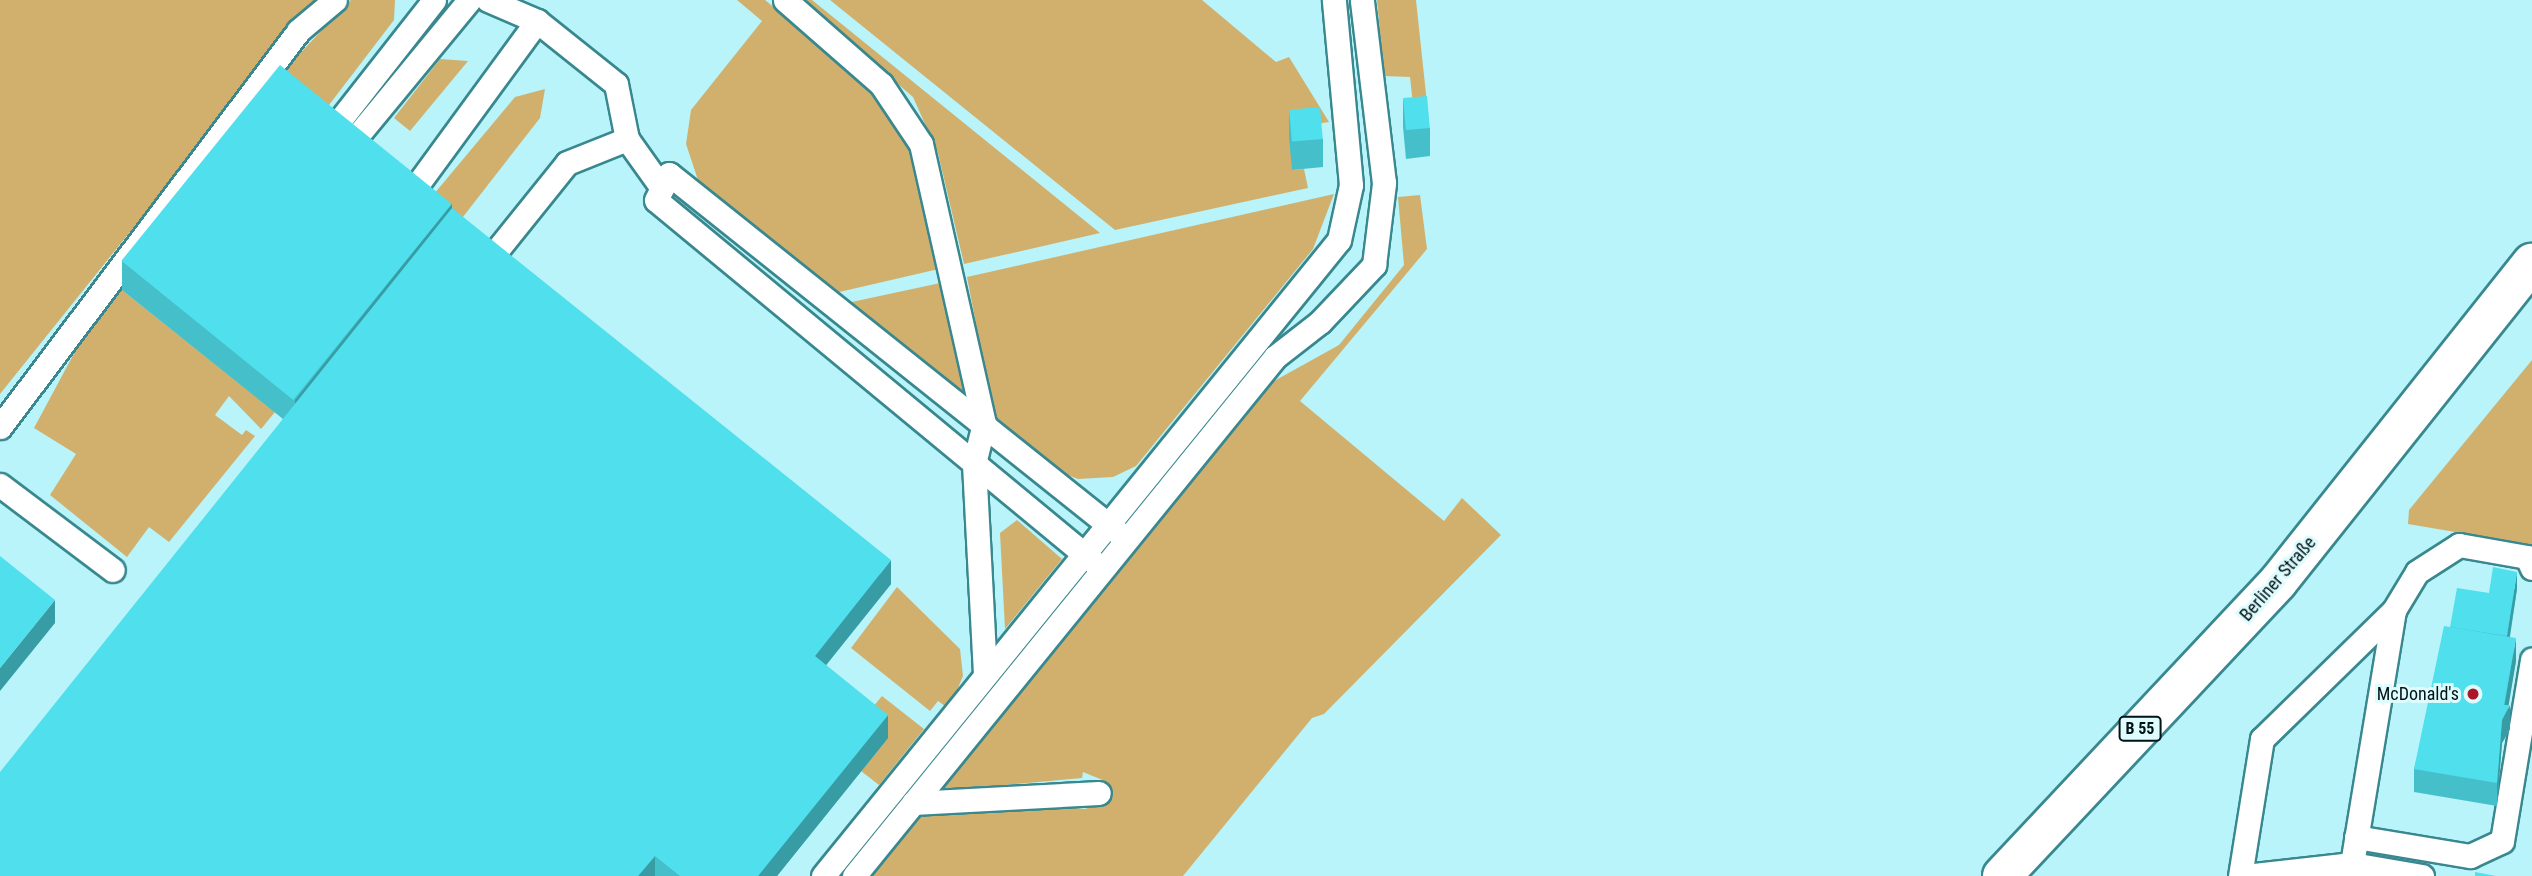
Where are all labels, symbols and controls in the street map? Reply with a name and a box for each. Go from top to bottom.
street label: Berliner Straße [2235,532,2321,626]
place label: McDonald's [2377,683,2459,705]
marker: McDonald's [2465,686,2481,702]
road number: B 55 [2117,716,2163,742]

